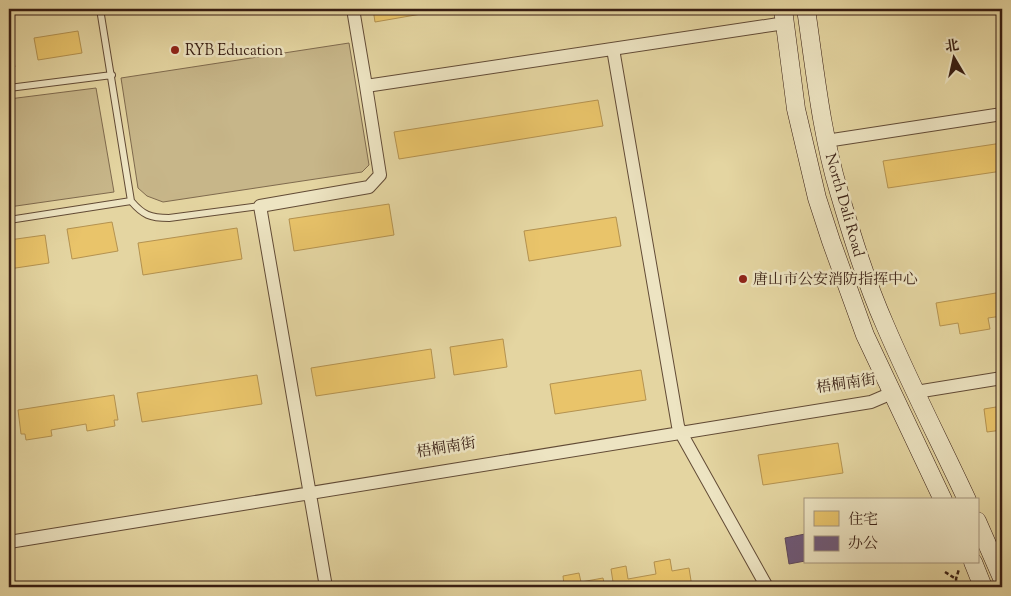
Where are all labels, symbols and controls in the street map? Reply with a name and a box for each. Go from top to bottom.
north arrow [928,32,978,82]
text: 北 [944,36,961,58]
place label: RYB Education [185,41,283,62]
marker: RYB Education [169,44,181,56]
street label: North Dali Road [819,151,869,260]
place label: 唐山市公安消防指挥中心 [753,270,918,291]
marker: 唐山市公安消防指挥中心 [737,273,749,285]
street label: 梧桐南街 [815,370,877,399]
street label: 梧桐南街 [415,433,478,464]
legend [804,498,978,564]
text: 住宅 [848,510,878,531]
text: 办公 [848,534,878,555]

